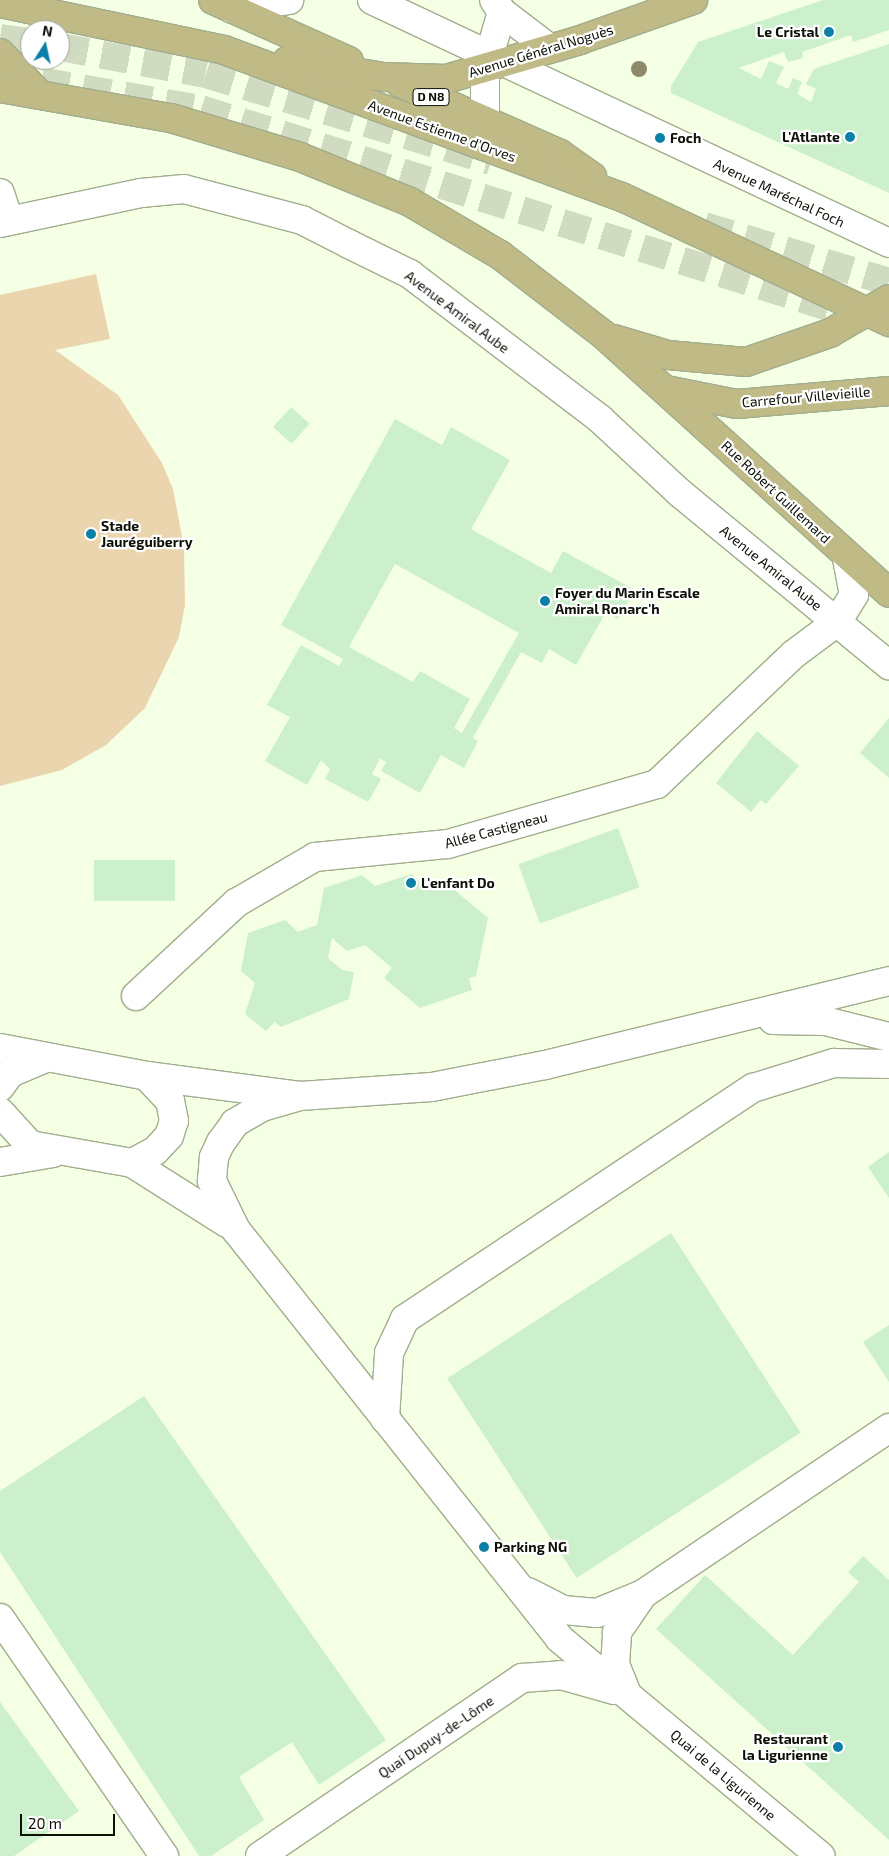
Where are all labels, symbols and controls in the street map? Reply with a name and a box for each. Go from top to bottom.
north arrow [20,20,70,70]
text: N [41,21,54,40]
street label: Avenue Général Noguès [466,21,616,81]
place label: Le Cristal [757,24,819,40]
marker: Le Cristal [823,26,835,38]
road number: D N8 [412,88,450,106]
street label: Avenue Estienne d'Orves [366,96,518,166]
place label: L'Atlante [782,129,840,145]
place label: Foch [670,130,701,146]
marker: L'Atlante [844,131,856,143]
marker: Foch [654,132,666,144]
street label: Avenue Maréchal Foch [711,155,847,231]
street label: Avenue Amiral Aube [401,267,513,357]
street label: Carrefour Villevieille [741,383,871,411]
street label: Rue Robert Guillemard [718,437,834,547]
place label: Stade Jauréguiberry [101,518,193,550]
street label: Avenue Amiral Aube [716,521,826,615]
marker: Stade Jauréguiberry [85,528,97,540]
place label: Foyer du Marin Escale Amiral Ronarc'h [555,585,700,618]
marker: Foyer du Marin Escale Amiral Ronarc'h [539,595,551,607]
street label: Allée Castigneau [443,808,549,852]
place label: L'enfant Do [421,875,495,891]
marker: L'enfant Do [405,877,417,889]
place label: Parking NG [494,1539,567,1555]
marker: Parking NG [478,1541,490,1553]
street label: Quai Dupuy-de-Lôme [375,1692,497,1782]
street label: Quai de la Ligurienne [667,1726,779,1824]
place label: Restaurant la Ligurienne [742,1731,828,1764]
marker: Restaurant la Ligurienne [832,1741,844,1753]
scale bar [22,1804,118,1836]
text: 20 m [28,1814,62,1832]

